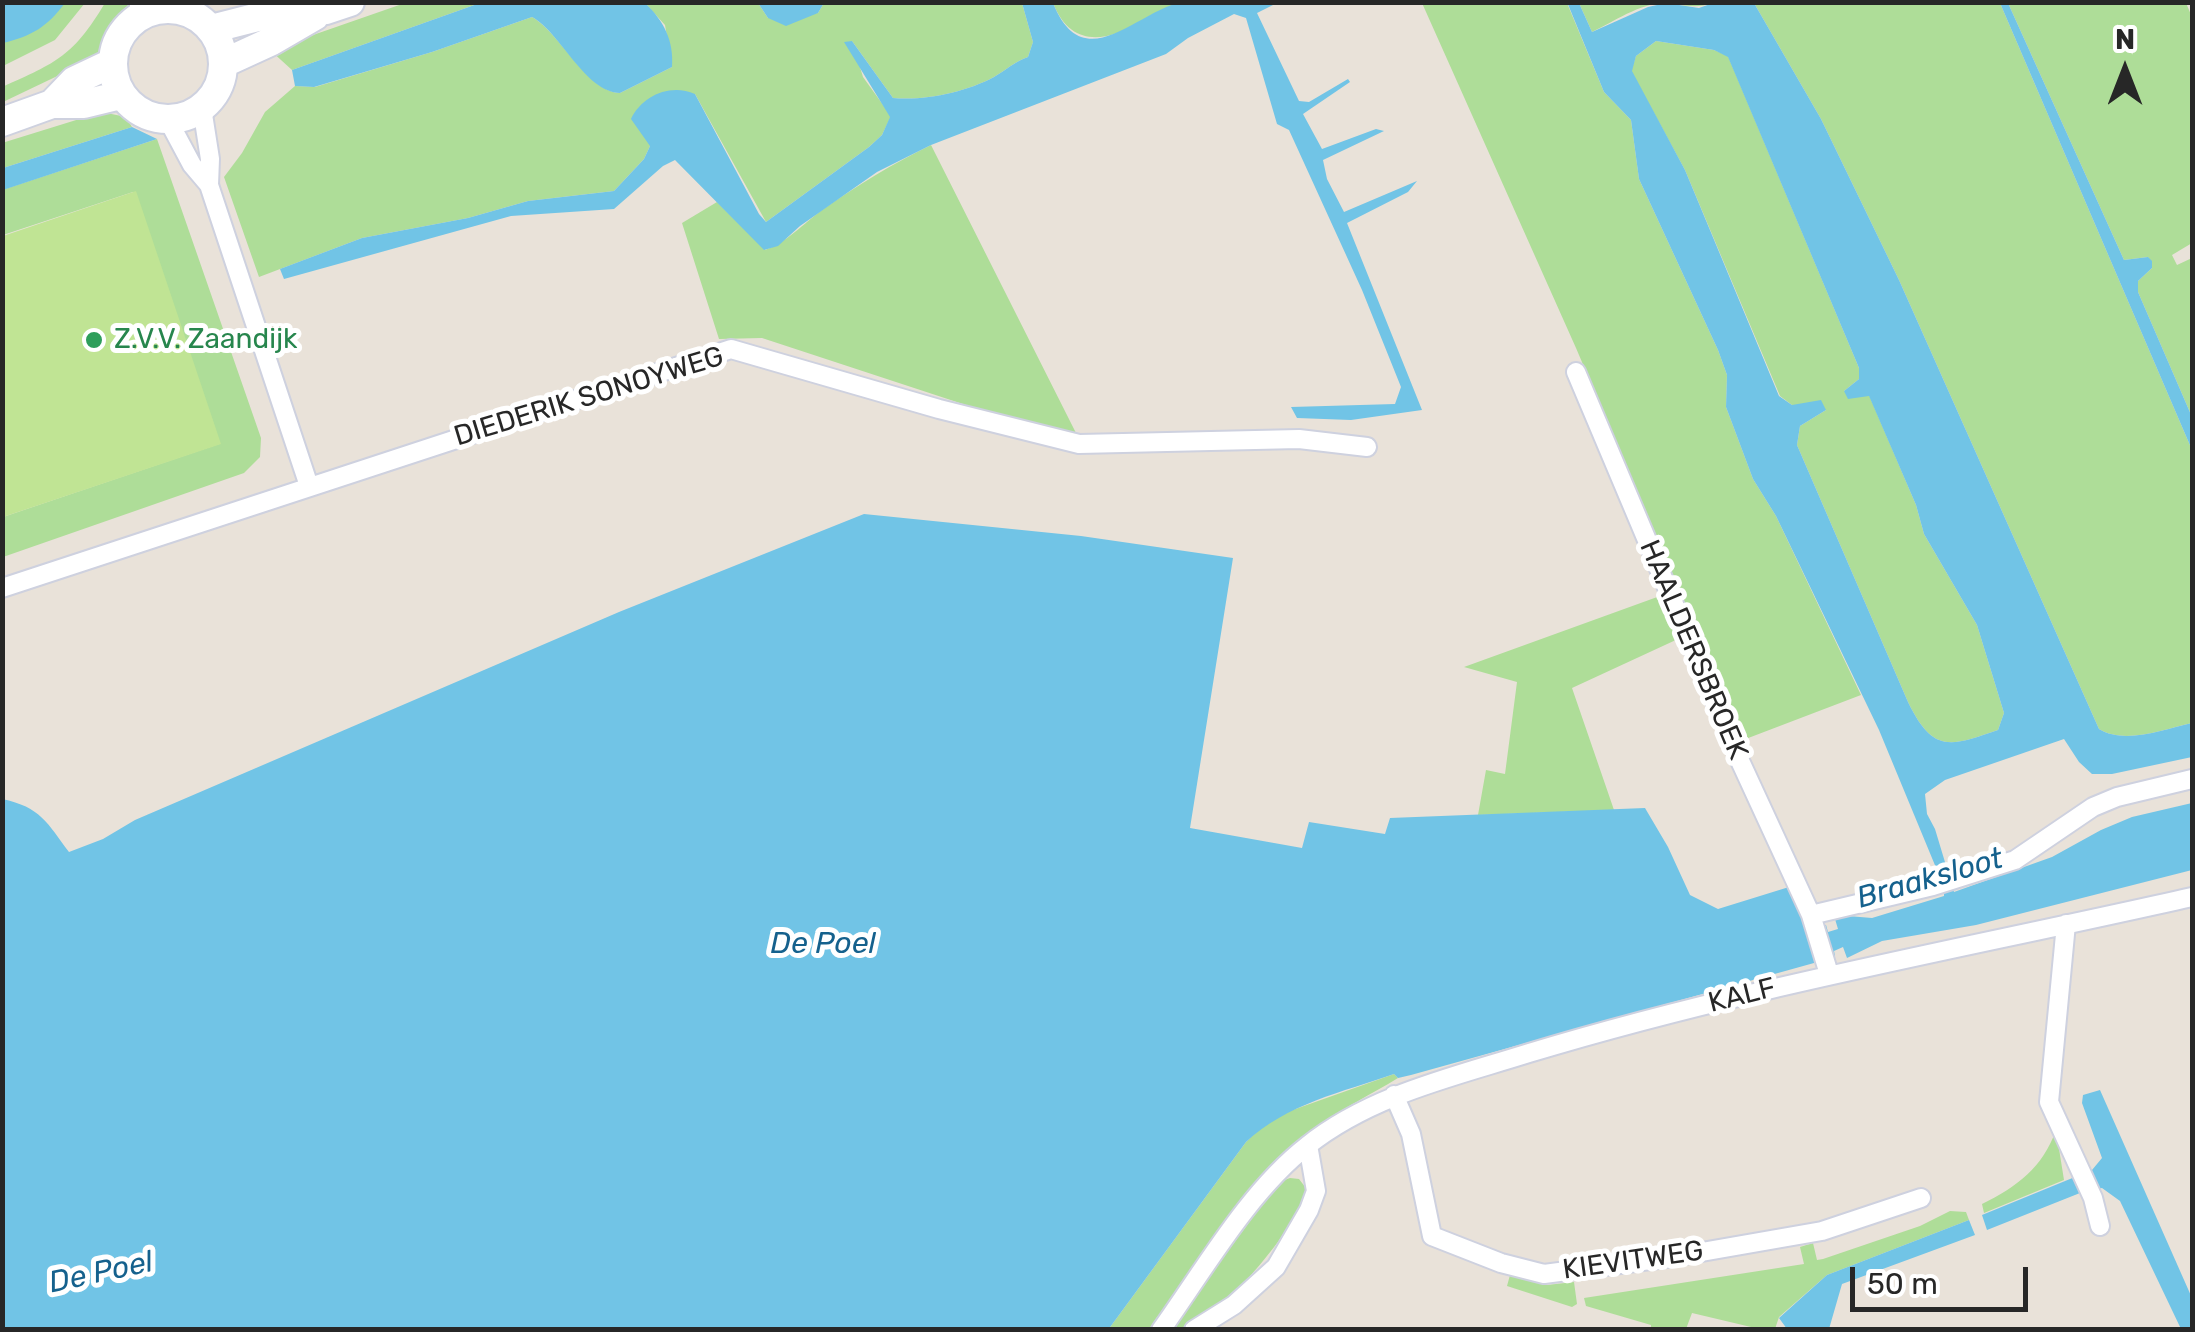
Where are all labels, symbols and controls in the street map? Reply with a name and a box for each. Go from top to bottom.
north arrow [2075,20,2175,120]
text: N [2115,23,2135,56]
place label: Z.V.V. Zaandijk [114,323,297,357]
marker: Z.V.V. Zaandijk [83,329,105,351]
street label: DIEDERIK SONOYWEG [450,340,728,454]
street label: HAALDERSBROEK [1632,535,1754,765]
water label: Braaksloot [1853,841,2007,917]
water label: De Poel [770,926,876,962]
street label: KALF [1705,972,1779,1020]
street label: KIEVITWEG [1561,1235,1705,1287]
water label: De Poel [46,1244,156,1302]
scale bar [1855,1247,2032,1309]
text: 50 m [1867,1266,1938,1302]

